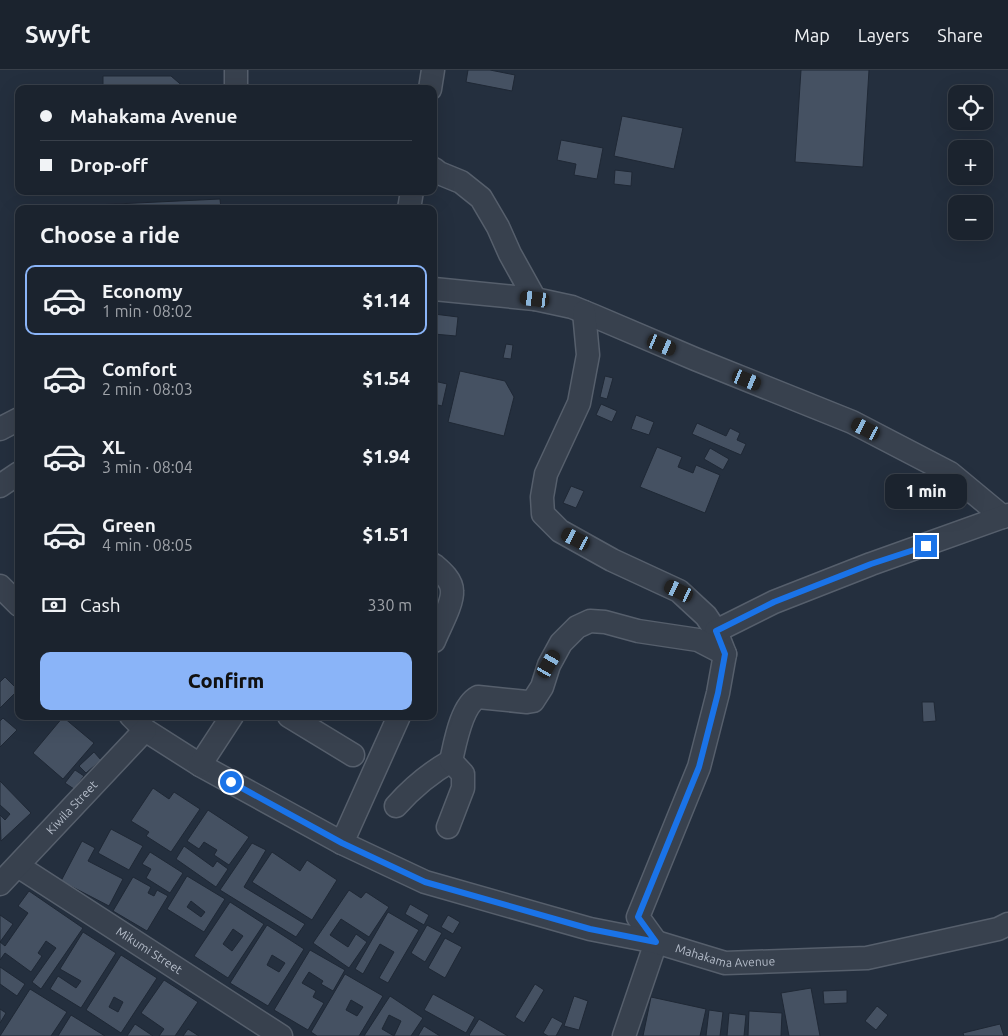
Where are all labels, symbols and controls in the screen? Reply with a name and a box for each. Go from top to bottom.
text: Swyft [25,21,91,48]
text: Map [794,25,830,45]
text: Layers [858,25,909,45]
text: Share [937,25,983,45]
map controls [948,85,993,240]
button: locate [948,85,993,130]
text: Mahakama Avenue [70,105,238,127]
button: + [948,140,993,185]
text: Drop-off [70,154,148,176]
button: − [948,195,993,240]
text: Choose a ride [40,222,180,247]
icon: car [42,278,87,323]
text: Economy [102,280,183,302]
text: $1.14 [362,289,410,311]
car [519,290,550,308]
text: 1 min · 08:02 [102,302,193,320]
car [645,332,678,358]
icon: car [42,356,87,401]
text: Comfort [102,358,177,380]
text: $1.54 [362,367,410,389]
car [730,367,763,393]
text: 2 min · 08:03 [102,380,193,398]
car [849,416,882,442]
icon: car [42,434,87,479]
text: XL [102,436,125,458]
text: $1.94 [362,445,410,467]
text: 3 min · 08:04 [102,458,193,476]
callout: 1 min [885,474,967,508]
text: 1 min [906,482,946,500]
icon: car [42,512,87,557]
text: Green [102,514,156,536]
text: $1.51 [362,523,410,545]
car [559,526,592,552]
route end [915,535,937,557]
text: 4 min · 08:05 [102,536,193,554]
car [662,578,695,604]
icon: cash [40,591,68,619]
text: Cash [80,594,121,616]
text: 330 m [367,596,412,614]
car [535,647,562,681]
button: Confirm [40,652,412,710]
route start [220,771,242,793]
street label: Kiwila Street [43,778,100,837]
street label: Mikumi Street [114,924,185,976]
street label: Mahakama Avenue [674,941,775,969]

